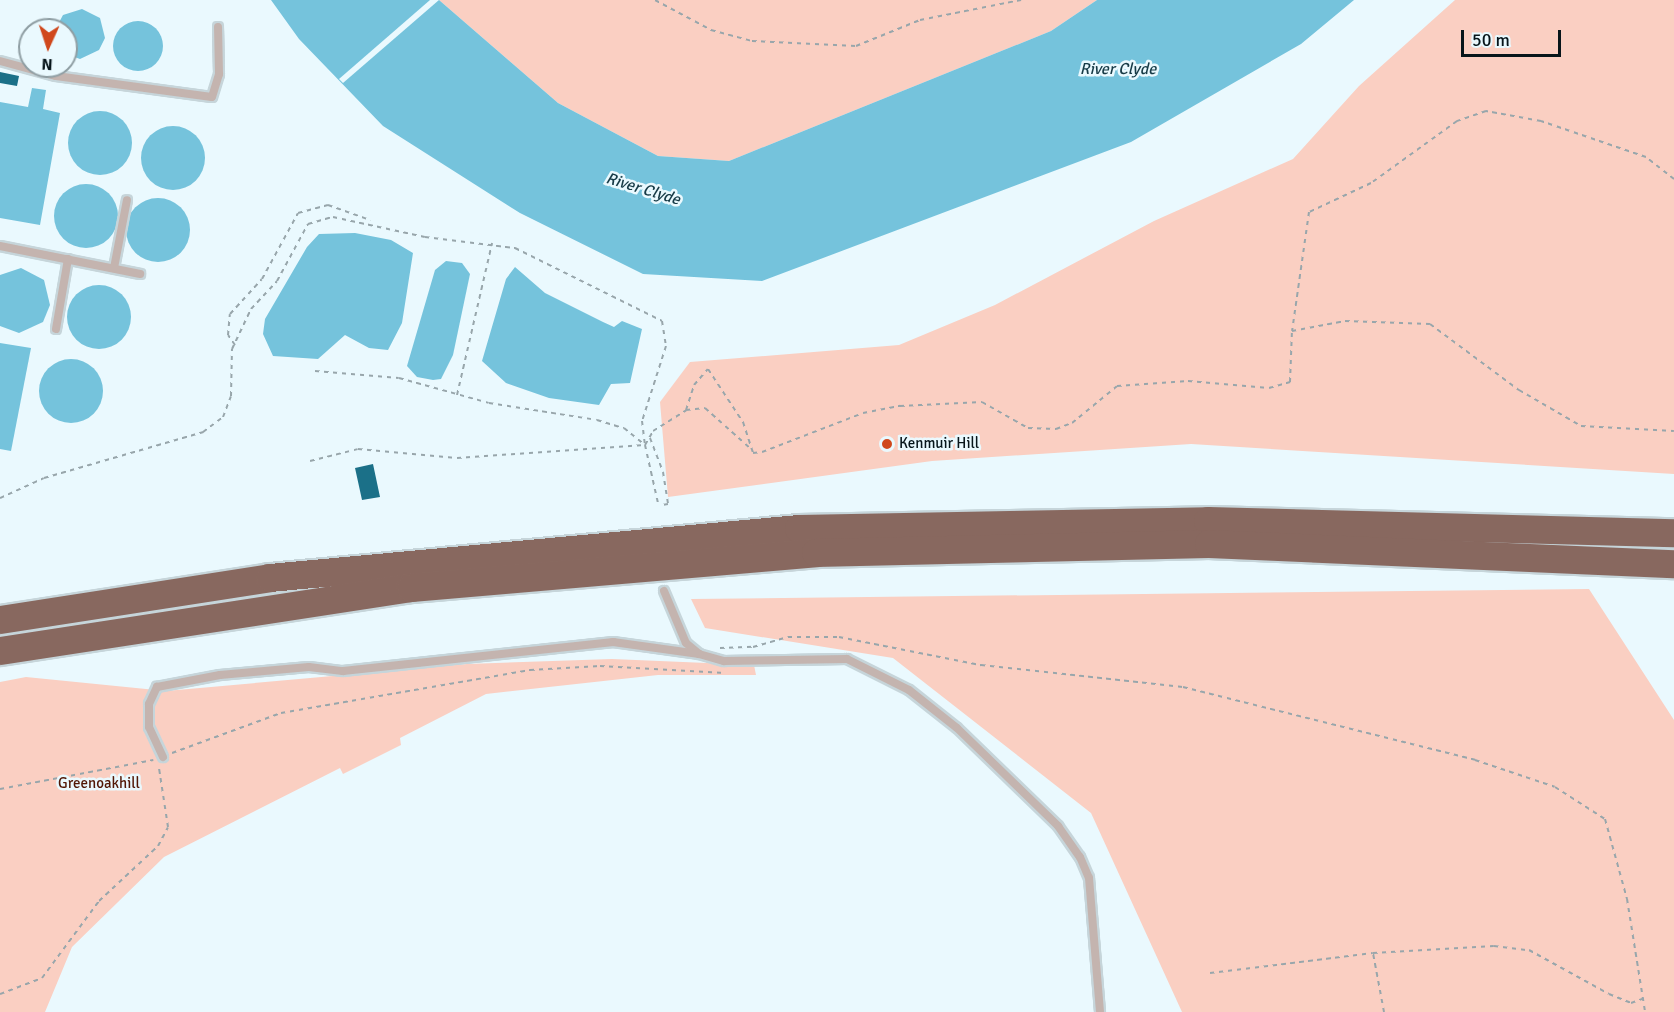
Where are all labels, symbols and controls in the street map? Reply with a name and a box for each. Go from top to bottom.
north arrow [18,18,78,78]
scale bar [1464,18,1564,56]
text: 50 m [1472,29,1510,51]
text: N [41,54,53,74]
water label: River Clyde [1080,59,1156,79]
water label: River Clyde [604,169,682,209]
place label: Kenmuir Hill [899,435,979,453]
marker: Kenmuir Hill [880,437,894,451]
park label: Greenoakhill [58,775,140,793]

